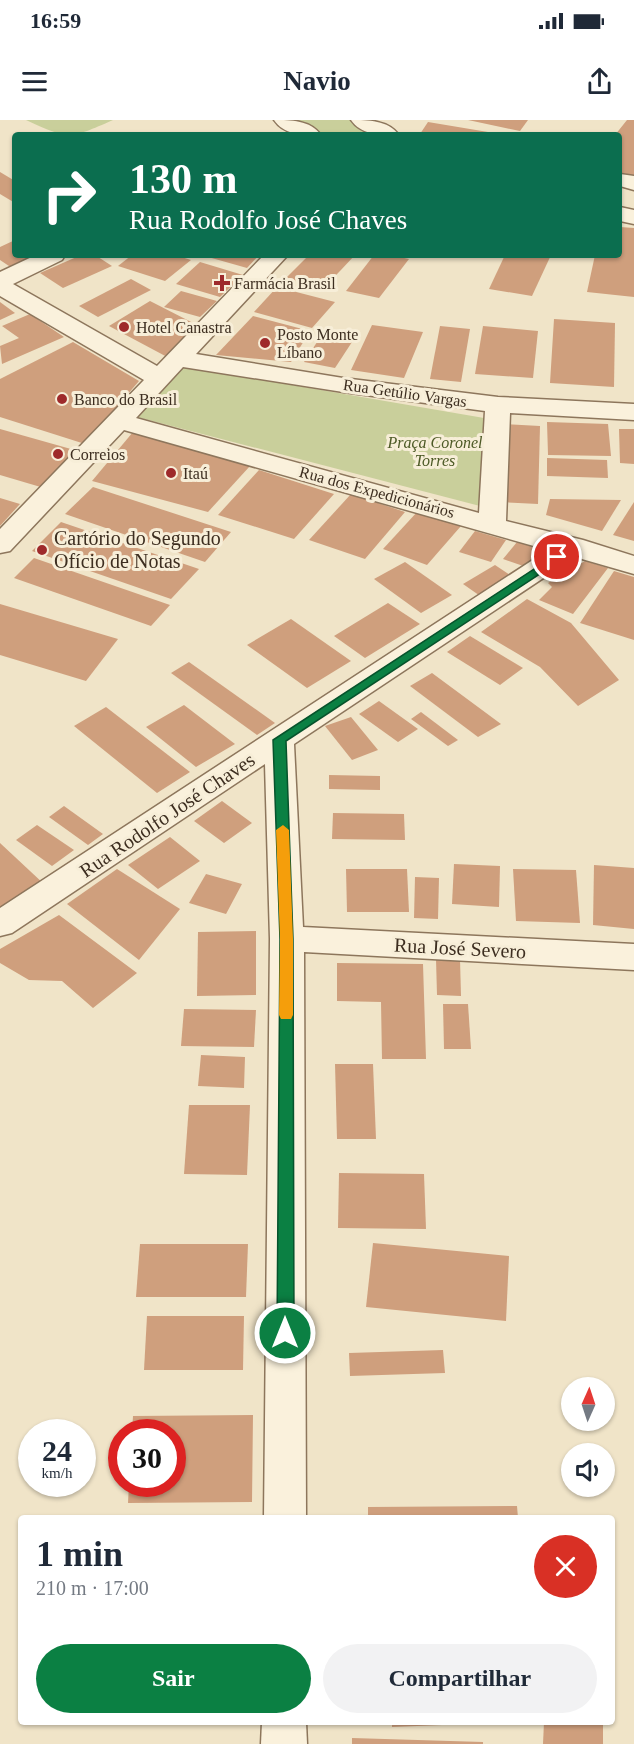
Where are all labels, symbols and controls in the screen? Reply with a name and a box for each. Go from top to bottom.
text: 16:59 [30,8,81,33]
icon: menu [18,65,51,98]
icon: share [583,65,616,98]
text: Navio [283,66,351,96]
icon: right [30,156,108,234]
text: 130 m [129,156,238,202]
text: Rua Rodolfo José Chaves [129,205,407,235]
place label: Farmácia Brasil [234,275,336,292]
marker: Farmácia Brasil [215,276,229,290]
place label: Hotel Canastra [136,319,232,336]
marker: Hotel Canastra [117,320,131,334]
place label: Posto Monte Líbano [277,326,358,361]
marker: Posto Monte Líbano [258,336,272,350]
street label: Rua Getúlio Vargas [342,376,468,411]
place label: Banco do Brasil [74,391,178,408]
marker: Banco do Brasil [55,392,69,406]
park label: Praça Coronel Torres [387,434,483,469]
place label: Correios [70,446,125,463]
marker: Correios [51,447,65,461]
street label: Rua dos Expedicionários [297,463,456,522]
place label: Itaú [183,465,208,482]
marker: Itaú [164,466,178,480]
place label: Cartório do Segundo Ofício de Notas [54,527,221,572]
pin [531,531,582,582]
icon: arrive [540,540,573,573]
marker: Cartório do Segundo Ofício de Notas [35,543,49,557]
street label: Rua Rodolfo José Chaves [75,748,259,882]
street label: Rua José Severo [393,934,527,962]
position arrow [253,1301,317,1365]
north arrow [561,1377,615,1431]
map controls [561,1377,615,1497]
speed limit sign: 30 [108,1419,186,1497]
text: 24 [42,1434,72,1467]
button: sound [561,1443,615,1497]
text: km/h [42,1465,72,1481]
text: 1 min [36,1534,123,1574]
button: close [534,1535,597,1598]
text: 210 m · 17:00 [36,1577,149,1599]
button: Sair [36,1644,311,1713]
button: Compartilhar [323,1644,597,1713]

